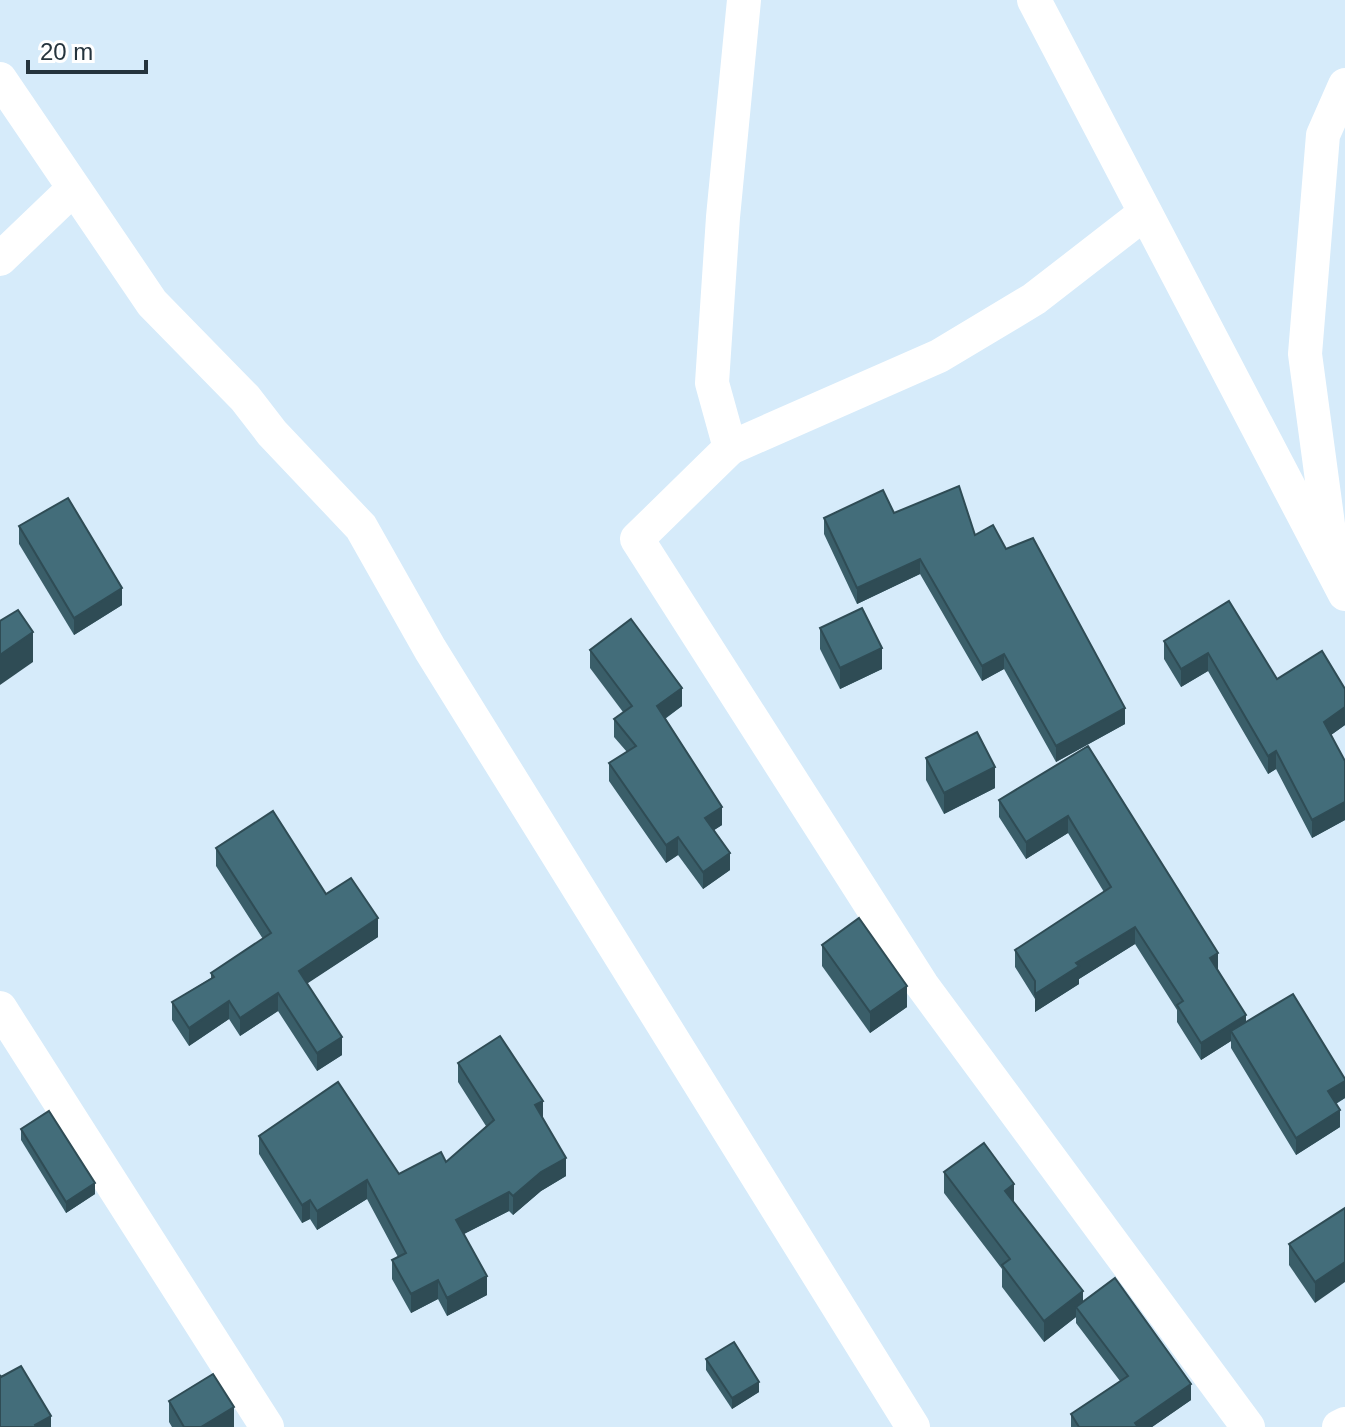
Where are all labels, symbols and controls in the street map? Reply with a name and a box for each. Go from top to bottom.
scale bar [28,24,146,74]
text: 20 m [40,38,93,65]

